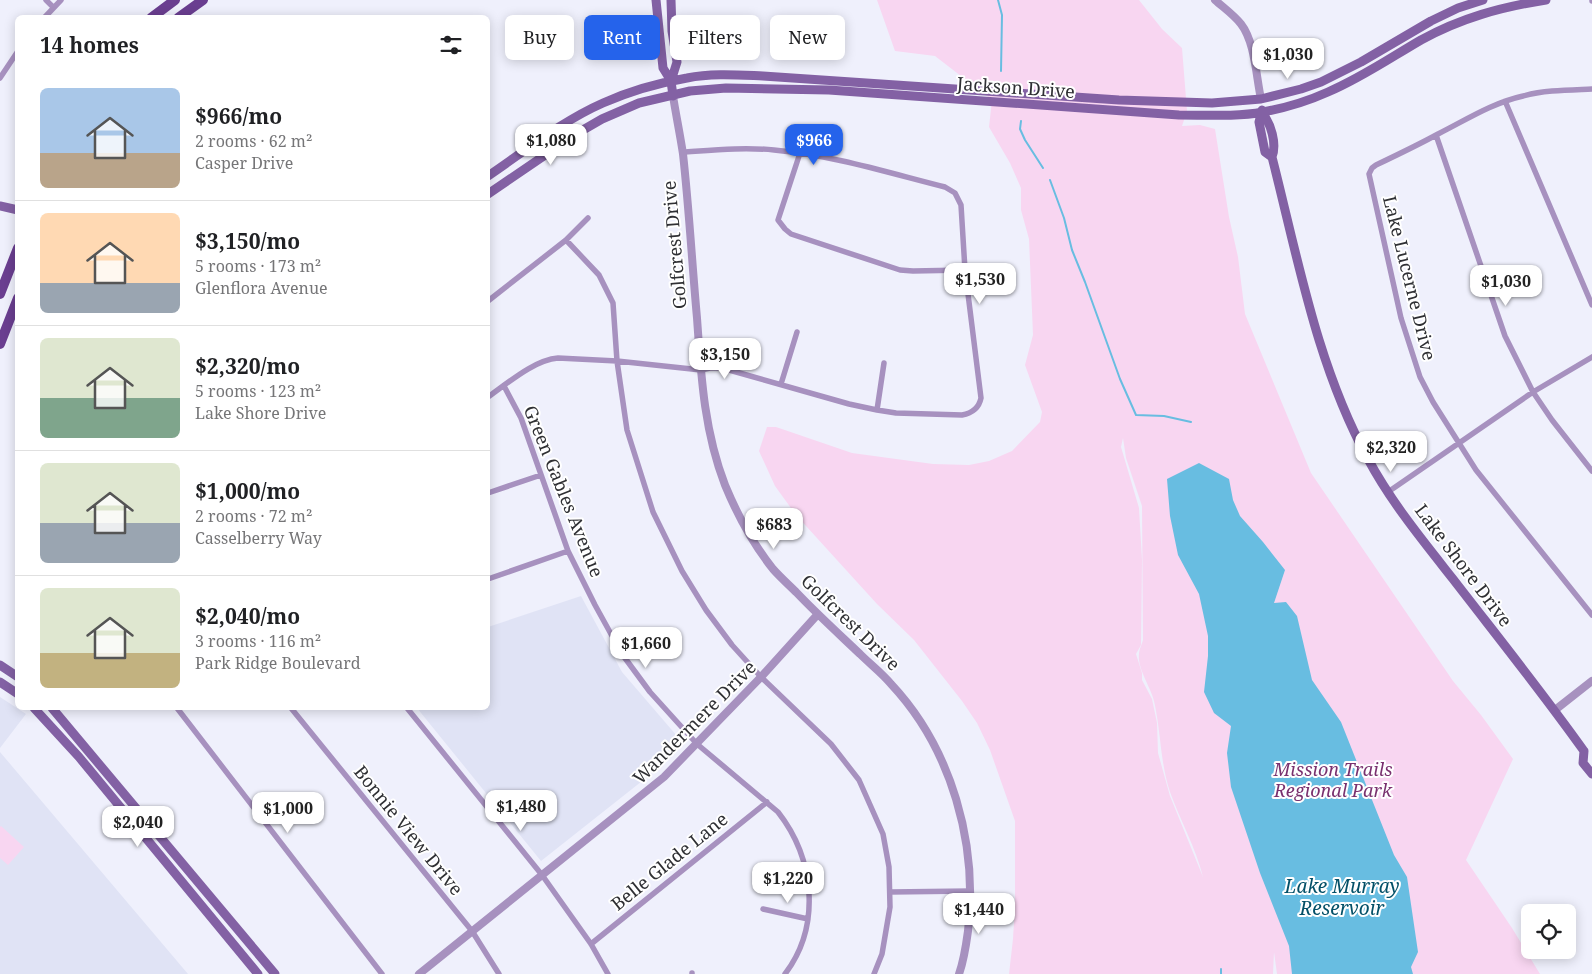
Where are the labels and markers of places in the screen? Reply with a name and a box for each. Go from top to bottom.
pin: $1,030 [1247,38,1329,80]
pin: $1,080 [510,124,592,166]
pin: $966 [784,124,844,166]
pin: $1,530 [939,262,1021,305]
pin: $1,030 [1465,264,1547,307]
pin: $3,150 [684,338,766,380]
pin: $2,320 [1350,430,1432,473]
pin: $683 [744,508,804,550]
pin: $1,660 [605,626,687,669]
pin: $1,480 [480,790,562,832]
pin: $1,000 [247,792,329,834]
pin: $2,040 [97,806,179,848]
pin: $1,220 [747,862,829,904]
pin: $1,440 [938,892,1020,935]

